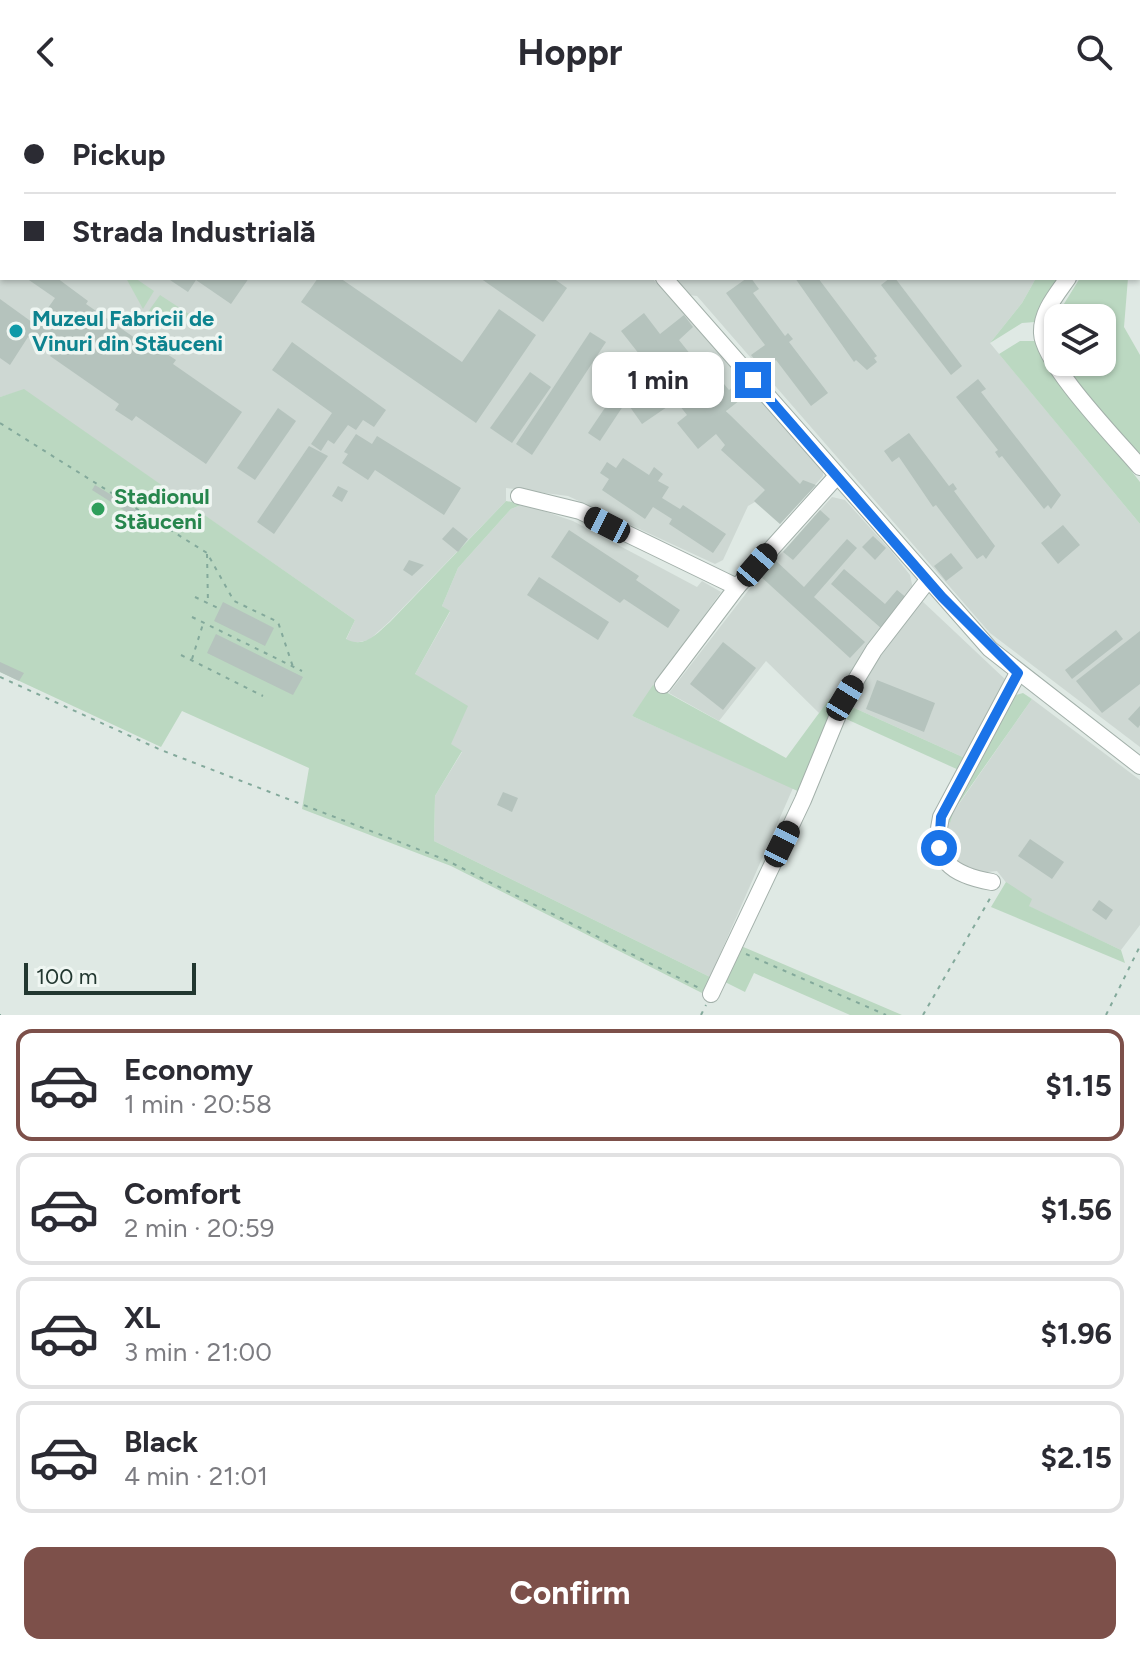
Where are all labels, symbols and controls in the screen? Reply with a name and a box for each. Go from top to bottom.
icon: back [24,30,68,74]
icon: search [1072,30,1116,74]
text: Hoppr [518,31,622,74]
text: Pickup [72,136,166,173]
text: Strada Industrială [72,213,316,250]
map controls [1044,304,1116,376]
button: layers [1044,304,1116,376]
place label: Muzeul Fabricii de Vinuri din Stăuceni [32,305,223,357]
marker: Muzeul Fabricii de Vinuri din Stăuceni [7,322,25,340]
callout: 1 min [593,352,725,408]
route end [735,362,771,398]
text: 1 min [627,364,689,396]
place label: Stadionul Stăuceni [114,483,210,535]
marker: Stadionul Stăuceni [89,500,107,518]
car [580,503,634,547]
car [732,539,782,591]
car [822,671,868,725]
car [761,817,803,871]
route start [921,830,957,866]
scale bar [24,959,196,995]
text: 100 m [36,963,97,990]
icon: car [28,1049,100,1121]
text: Economy [124,1051,253,1088]
text: $1.15 [1045,1067,1112,1104]
text: 1 min · 20:58 [124,1088,272,1120]
icon: car [28,1173,100,1245]
text: Comfort [124,1175,242,1212]
text: $1.56 [1040,1191,1112,1228]
text: 2 min · 20:59 [124,1212,275,1244]
icon: car [28,1297,100,1369]
text: XL [124,1299,160,1336]
text: $1.96 [1040,1315,1112,1352]
text: 3 min · 21:00 [124,1336,272,1368]
icon: car [28,1421,100,1493]
text: Black [124,1423,198,1460]
text: $2.15 [1040,1439,1112,1476]
text: 4 min · 21:01 [124,1460,268,1492]
button: Confirm [24,1547,1116,1639]

